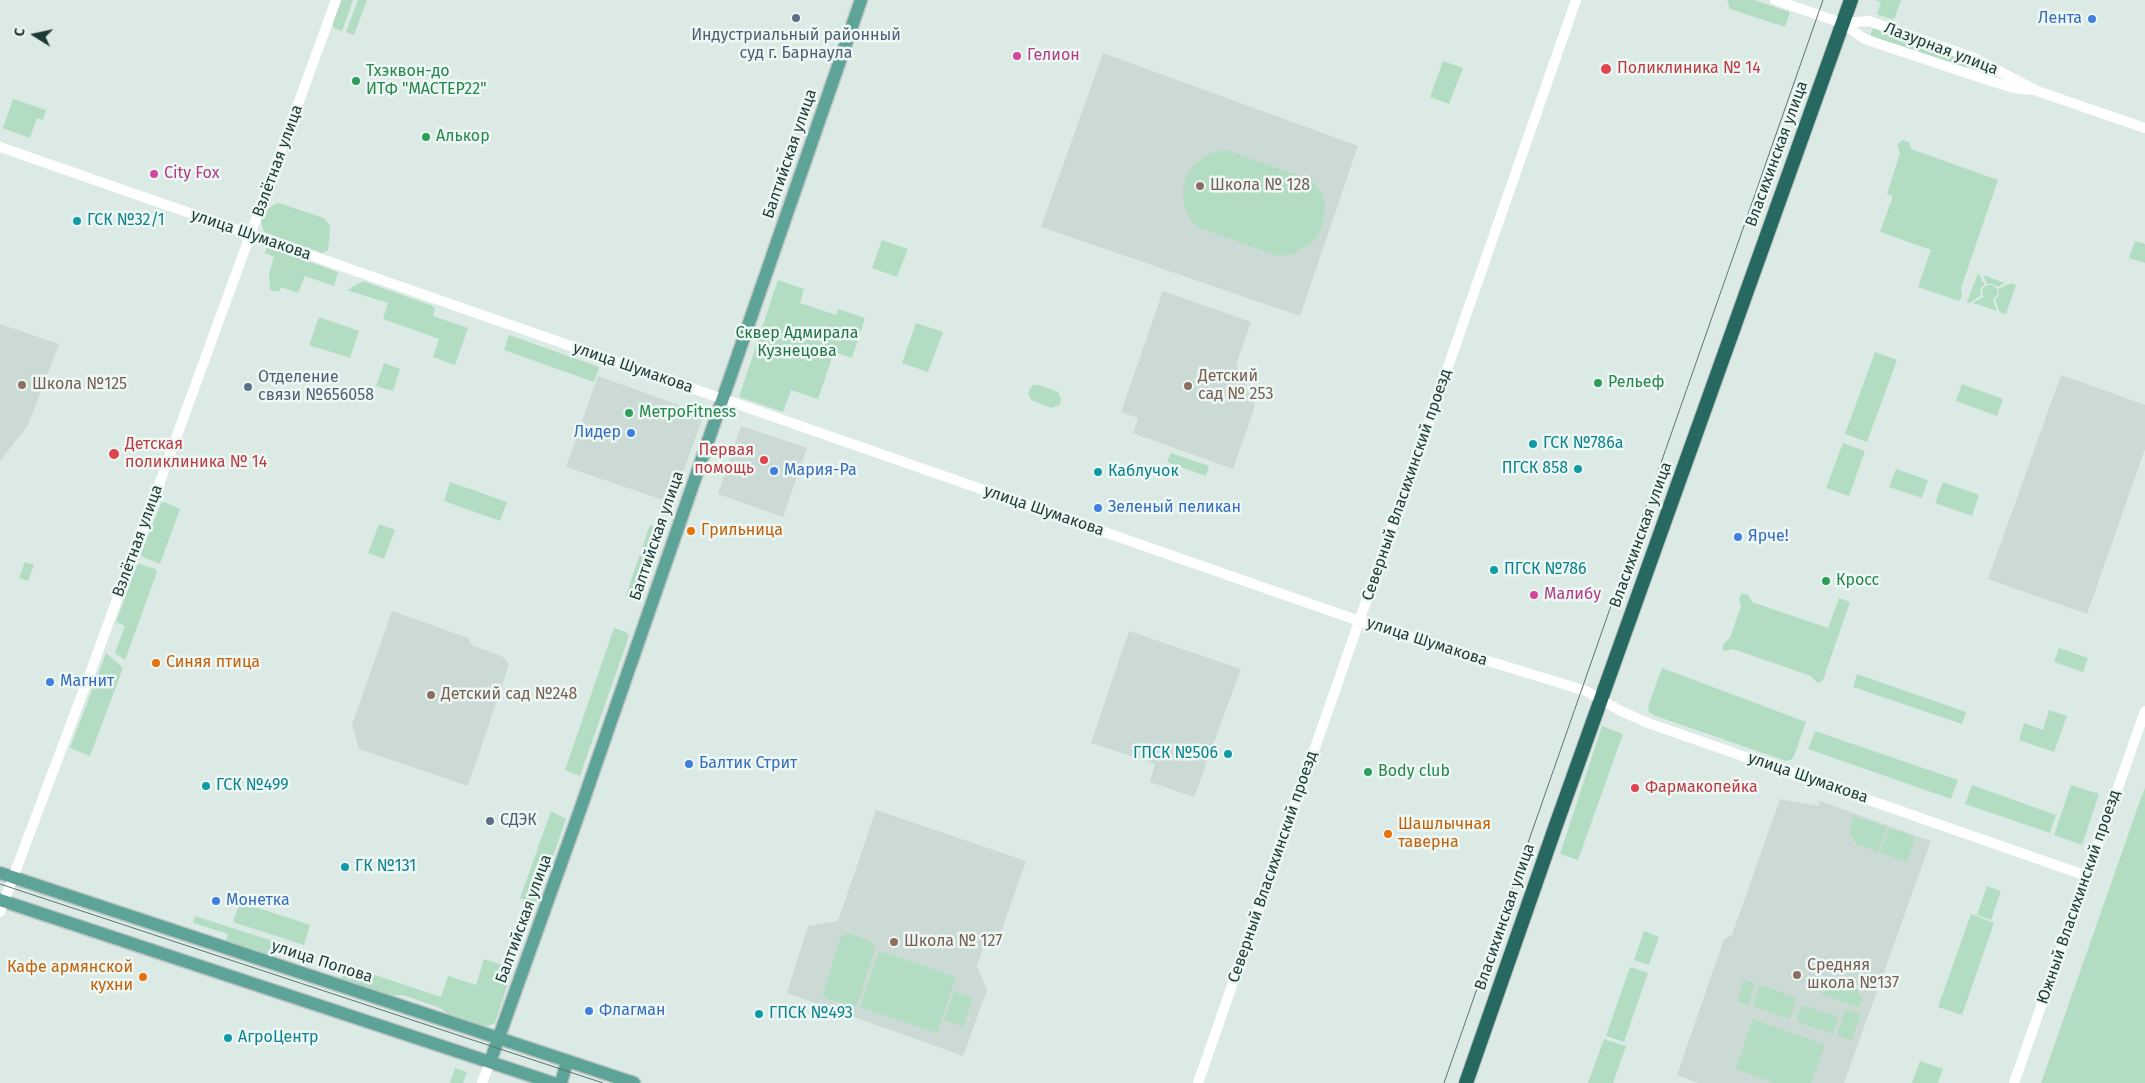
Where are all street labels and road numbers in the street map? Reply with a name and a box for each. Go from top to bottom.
street label: Лазурная улица [1881,18,2001,80]
street label: Власихинская улица [1742,78,1812,230]
street label: Балтийская улица [759,87,821,221]
street label: Взлётная улица [249,102,307,220]
street label: улица Шумакова [188,205,314,265]
street label: улица Шумакова [570,338,696,398]
street label: Северный Власихинский проезд [1358,366,1456,604]
street label: Власихинская улица [1606,459,1676,611]
street label: Балтийская улица [626,469,688,603]
street label: улица Шумакова [981,481,1107,541]
street label: Взлётная улица [109,482,167,600]
street label: улица Шумакова [1364,613,1490,671]
street label: Северный Власихинский проезд [1224,748,1322,986]
street label: улица Шумакова [1745,748,1871,808]
street label: Южный Власихинский проезд [2033,787,2125,1007]
street label: Власихинская улица [1471,841,1539,993]
street label: Балтийская улица [492,852,556,986]
street label: улица Попова [269,937,375,987]

